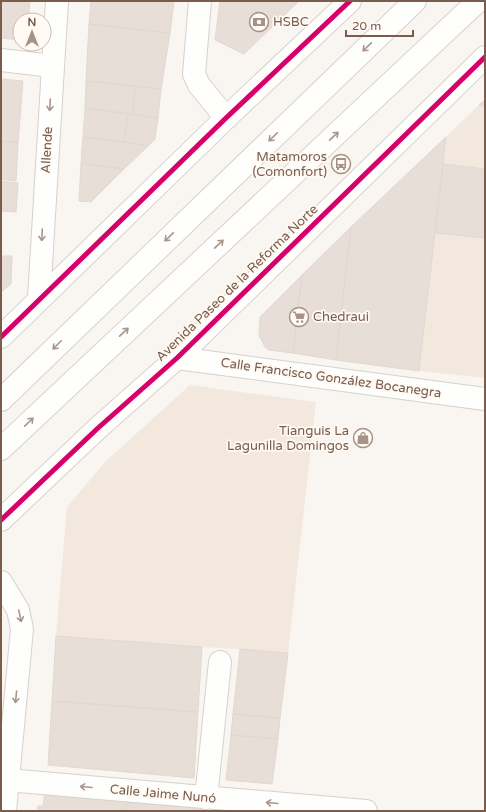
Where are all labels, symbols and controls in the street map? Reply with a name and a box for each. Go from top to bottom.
bank icon: HSBC [248,11,270,33]
north arrow [12,12,52,52]
scale bar [346,12,413,38]
place label: HSBC [273,14,309,30]
text: N [28,16,36,29]
text: 20 m [352,19,381,33]
one-way arrow [362,43,372,52]
one-way arrow [46,98,53,111]
street label: Allende [38,126,56,174]
one-way arrow [329,131,339,141]
one-way arrow [268,132,278,142]
place label: Matamoros (Comonfort) [253,149,327,180]
bus stop icon: Matamoros (Comonfort) [330,153,352,175]
street label: Avenida Paseo de la Reforma Norte [153,201,321,365]
one-way arrow [38,228,46,241]
one-way arrow [164,232,174,242]
one-way arrow [214,239,224,248]
supermarket icon: Chedraui [288,306,310,328]
place label: Chedraui [313,309,369,325]
one-way arrow [119,328,129,337]
one-way arrow [52,340,62,350]
street label: Calle Francisco González Bocanegra [220,355,442,401]
one-way arrow [24,417,34,426]
place label: Tianguis La Lagunilla Domingos [227,423,349,454]
shop icon: Tianguis La Lagunilla Domingos [352,427,374,449]
one-way arrow [16,610,24,623]
one-way arrow [12,690,19,703]
street label: Calle Jaime Nunó [109,781,217,807]
one-way arrow [80,783,93,791]
one-way arrow [266,800,279,807]

